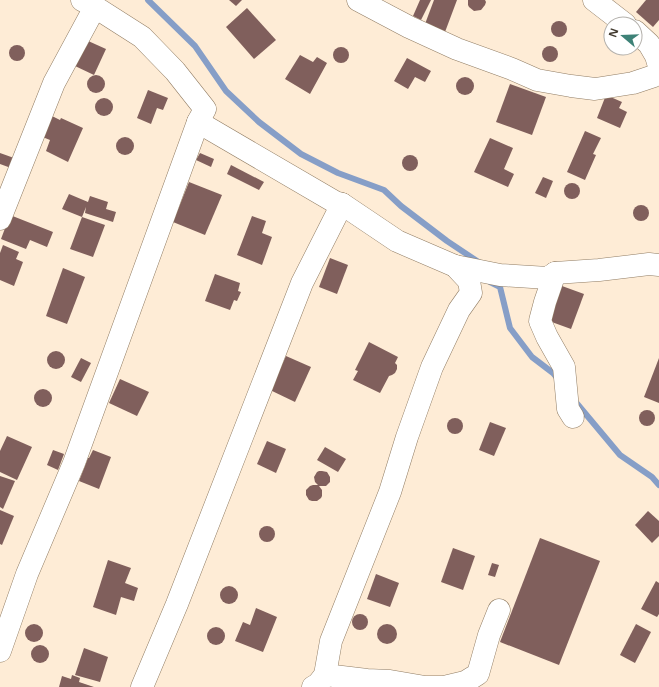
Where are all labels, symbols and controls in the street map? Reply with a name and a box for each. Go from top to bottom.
north arrow [603,16,643,56]
text: N [605,26,622,39]

